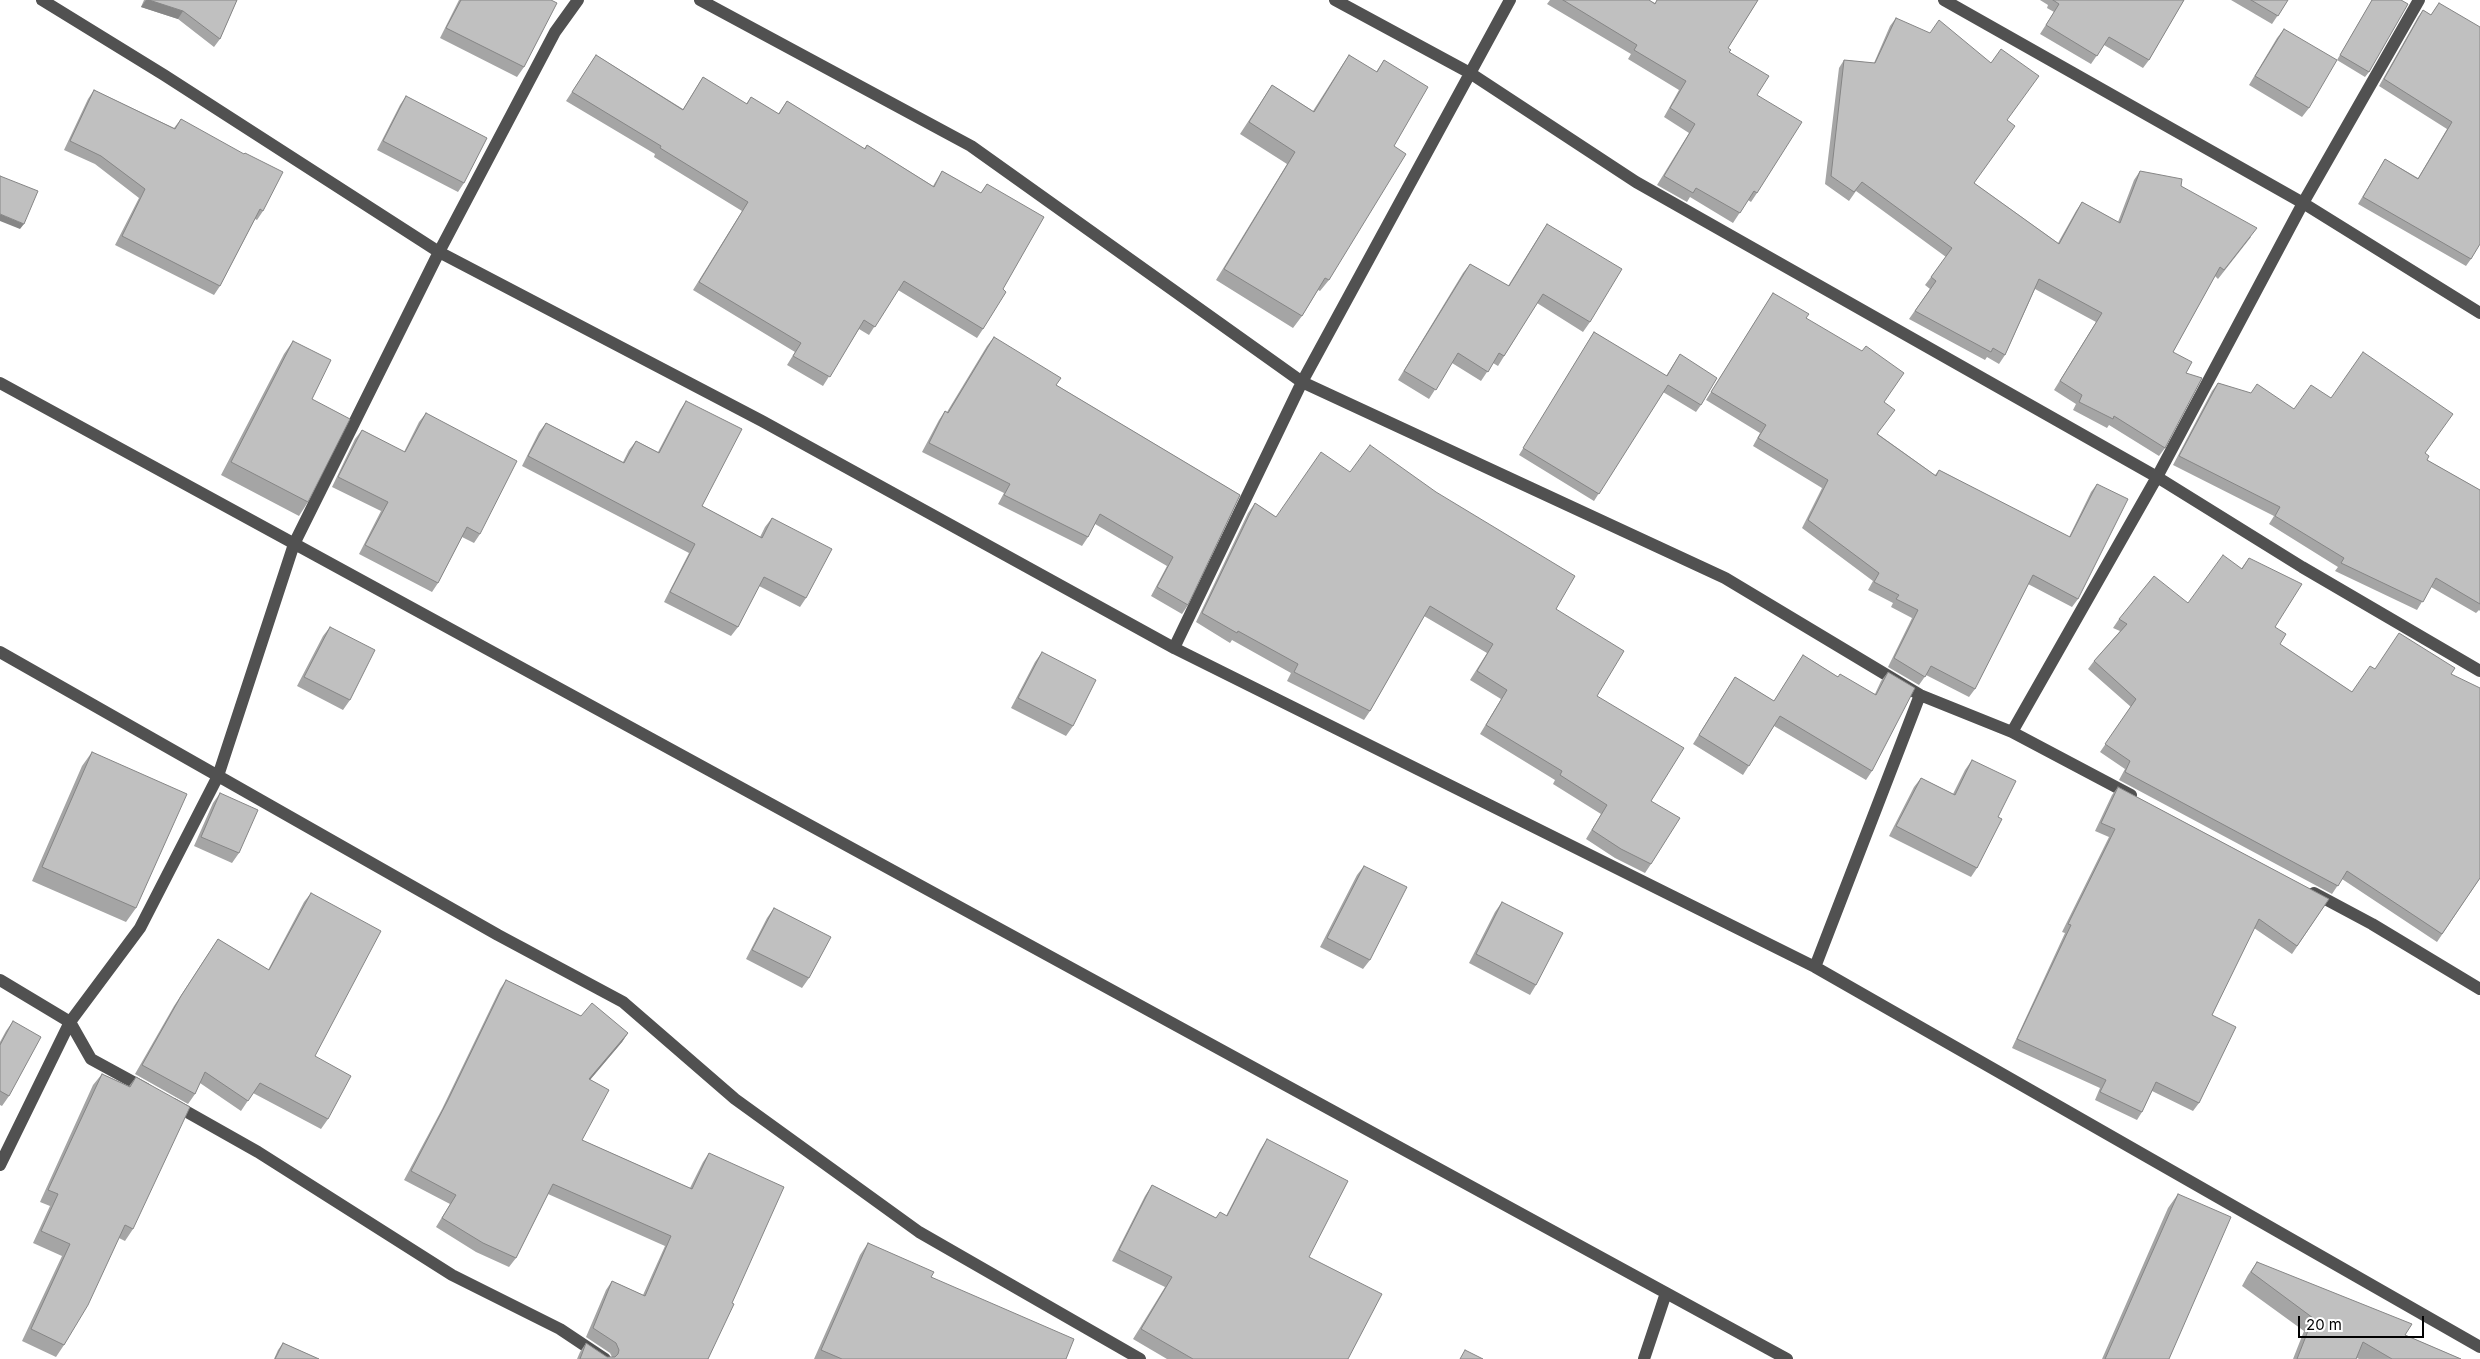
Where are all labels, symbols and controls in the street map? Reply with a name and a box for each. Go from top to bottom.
scale bar [2300,1306,2426,1338]
text: 20 m [2306,1315,2342,1334]

